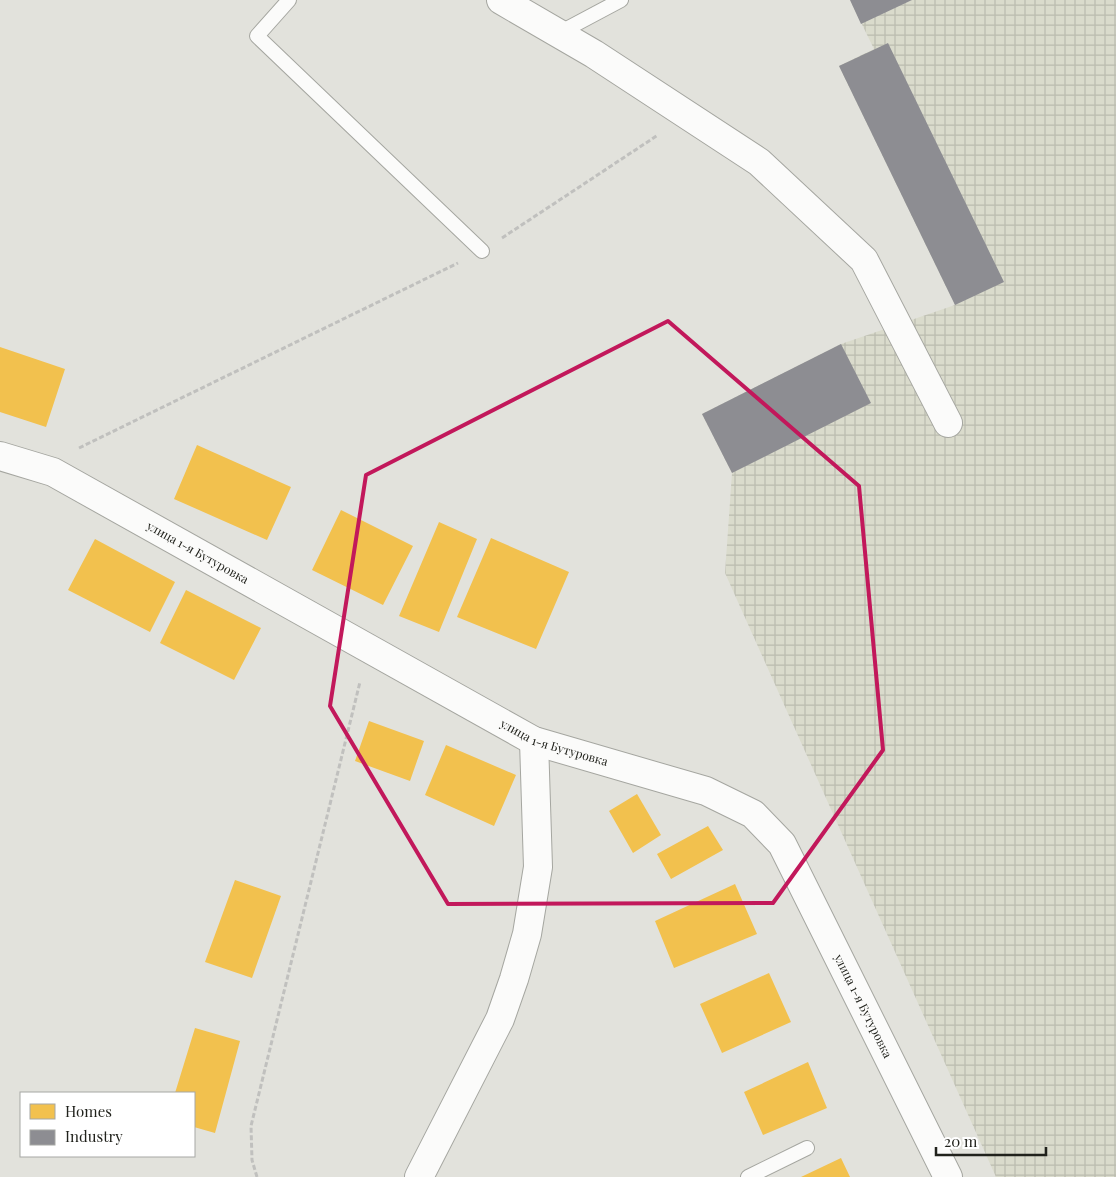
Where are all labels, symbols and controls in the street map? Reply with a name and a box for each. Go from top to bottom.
street label: улица 1-я Бутуровка [144,517,252,587]
street label: улица 1-я Бутуровка [497,714,610,769]
street label: улица 1-я Бутуровка [831,950,896,1060]
legend [20,1092,195,1157]
text: Homes [65,1101,112,1121]
scale bar [936,1124,1046,1156]
text: Industry [65,1126,123,1146]
text: 20 m [944,1131,978,1151]

